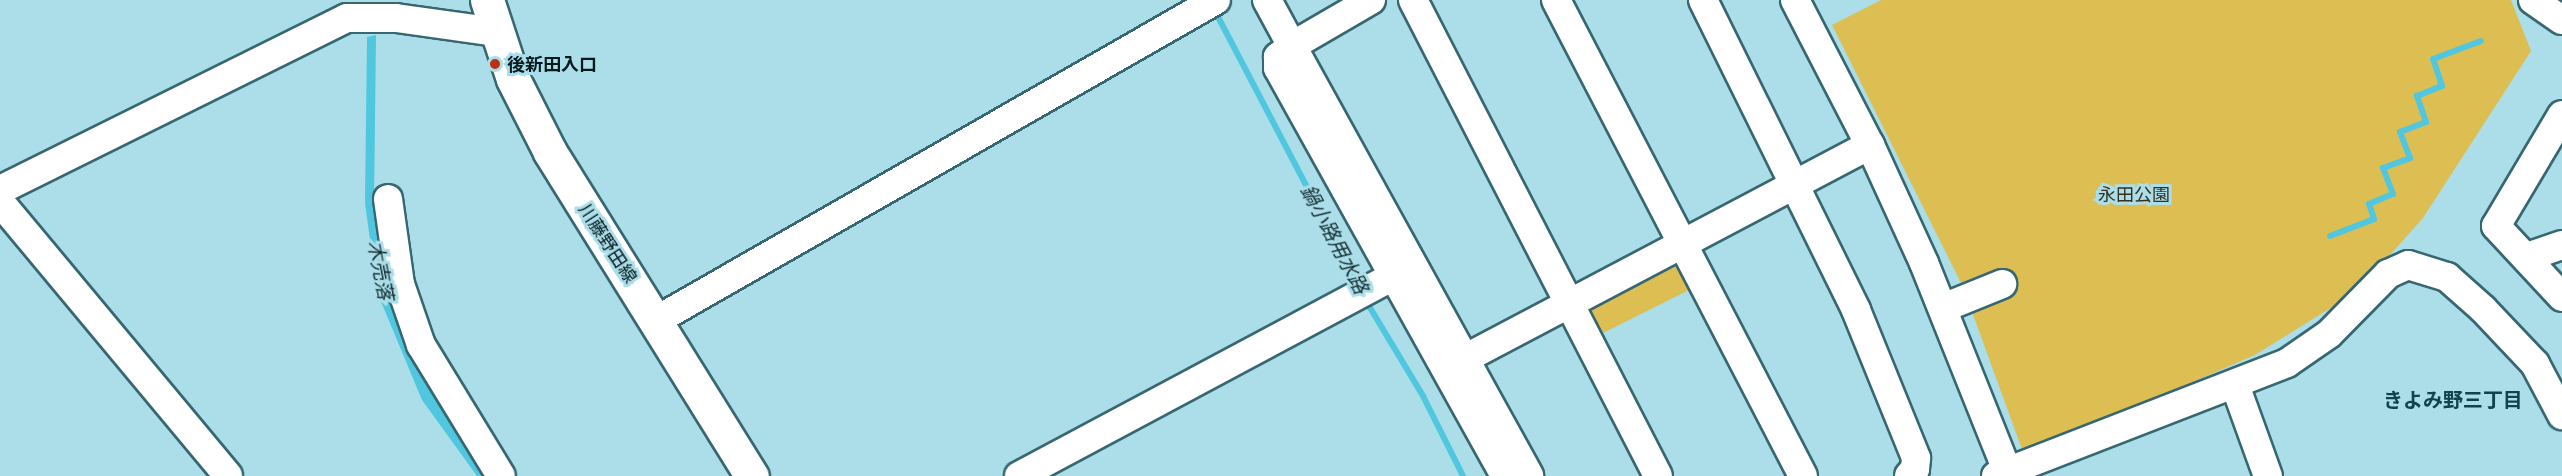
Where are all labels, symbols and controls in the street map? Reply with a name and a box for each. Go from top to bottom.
place label: 後新田入口 [507,53,597,75]
marker: 後新田入口 [488,57,502,71]
water label: 鍋小路用水路 [1296,180,1374,298]
park label: 永田公園 [2098,183,2170,205]
street label: 川藤野田線 [574,199,642,287]
water label: 木売落 [363,238,399,302]
district label: きよみ野三丁目 [2383,387,2523,411]

